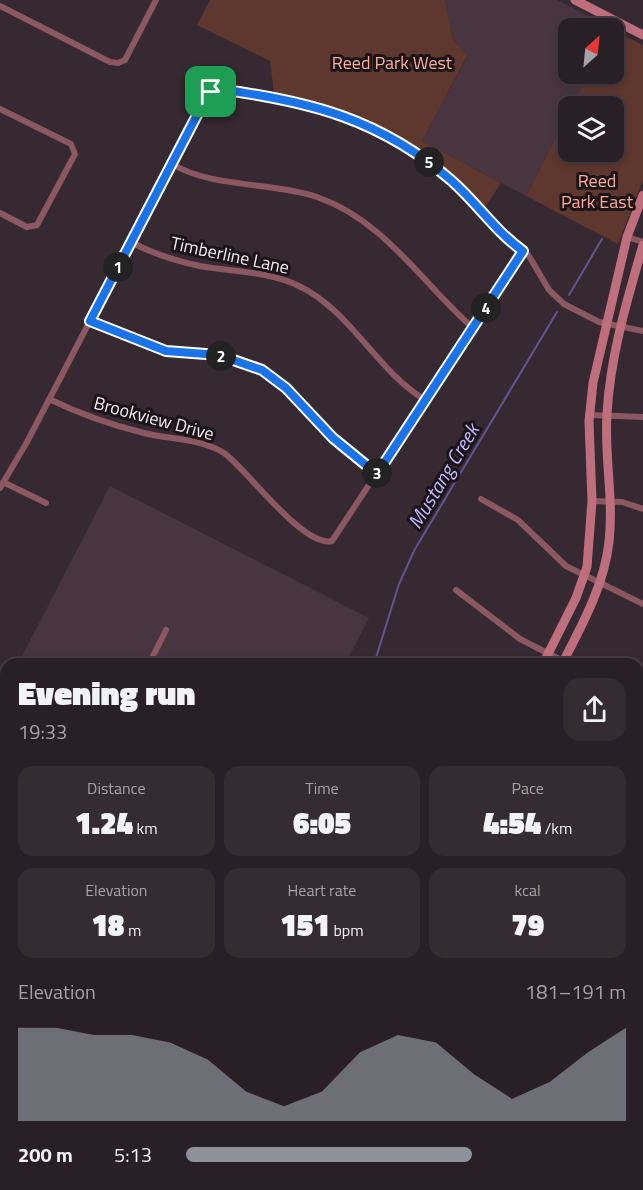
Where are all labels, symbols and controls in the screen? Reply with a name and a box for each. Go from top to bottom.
north arrow [558,18,624,84]
map controls [558,18,624,162]
park label: Reed Park West [332,49,453,76]
pin [185,66,236,117]
icon: arrive [194,75,227,108]
button: layers [558,96,624,162]
pin: 5 [414,147,444,177]
text: 5 [425,150,433,174]
park label: Reed Park East [561,167,634,215]
street label: Timberline Lane [168,229,292,281]
pin: 1 [103,252,133,282]
text: 1 [114,255,122,279]
pin: 4 [471,293,501,323]
text: 4 [482,296,490,320]
pin: 2 [206,341,236,371]
text: 2 [217,344,225,368]
street label: Brookview Drive [91,389,217,447]
water label: Mustang Creek [399,416,488,534]
pin: 3 [362,458,392,488]
text: 3 [373,461,381,485]
text: Evening run [18,668,195,718]
button: share [563,678,626,741]
text: 19:33 [18,716,67,747]
text: Distance [87,776,146,800]
text: Time [305,776,339,800]
text: Pace [511,776,544,800]
text: 1.24 [75,800,133,846]
text: 6:05 [293,800,351,846]
text: 4:54 [483,800,541,846]
text: km [133,816,158,840]
text: /km [541,816,572,840]
text: Elevation [85,878,147,902]
text: Heart rate [288,878,356,902]
text: kcal [515,878,541,902]
text: 18 [91,902,124,948]
text: 151 [280,902,330,948]
text: 79 [511,902,544,948]
text: m [124,918,141,942]
text: bpm [330,918,364,942]
text: Elevation [18,976,96,1007]
text: 181–191 m [525,976,626,1007]
text: 200 m [18,1139,73,1170]
text: 5:13 [114,1139,152,1170]

